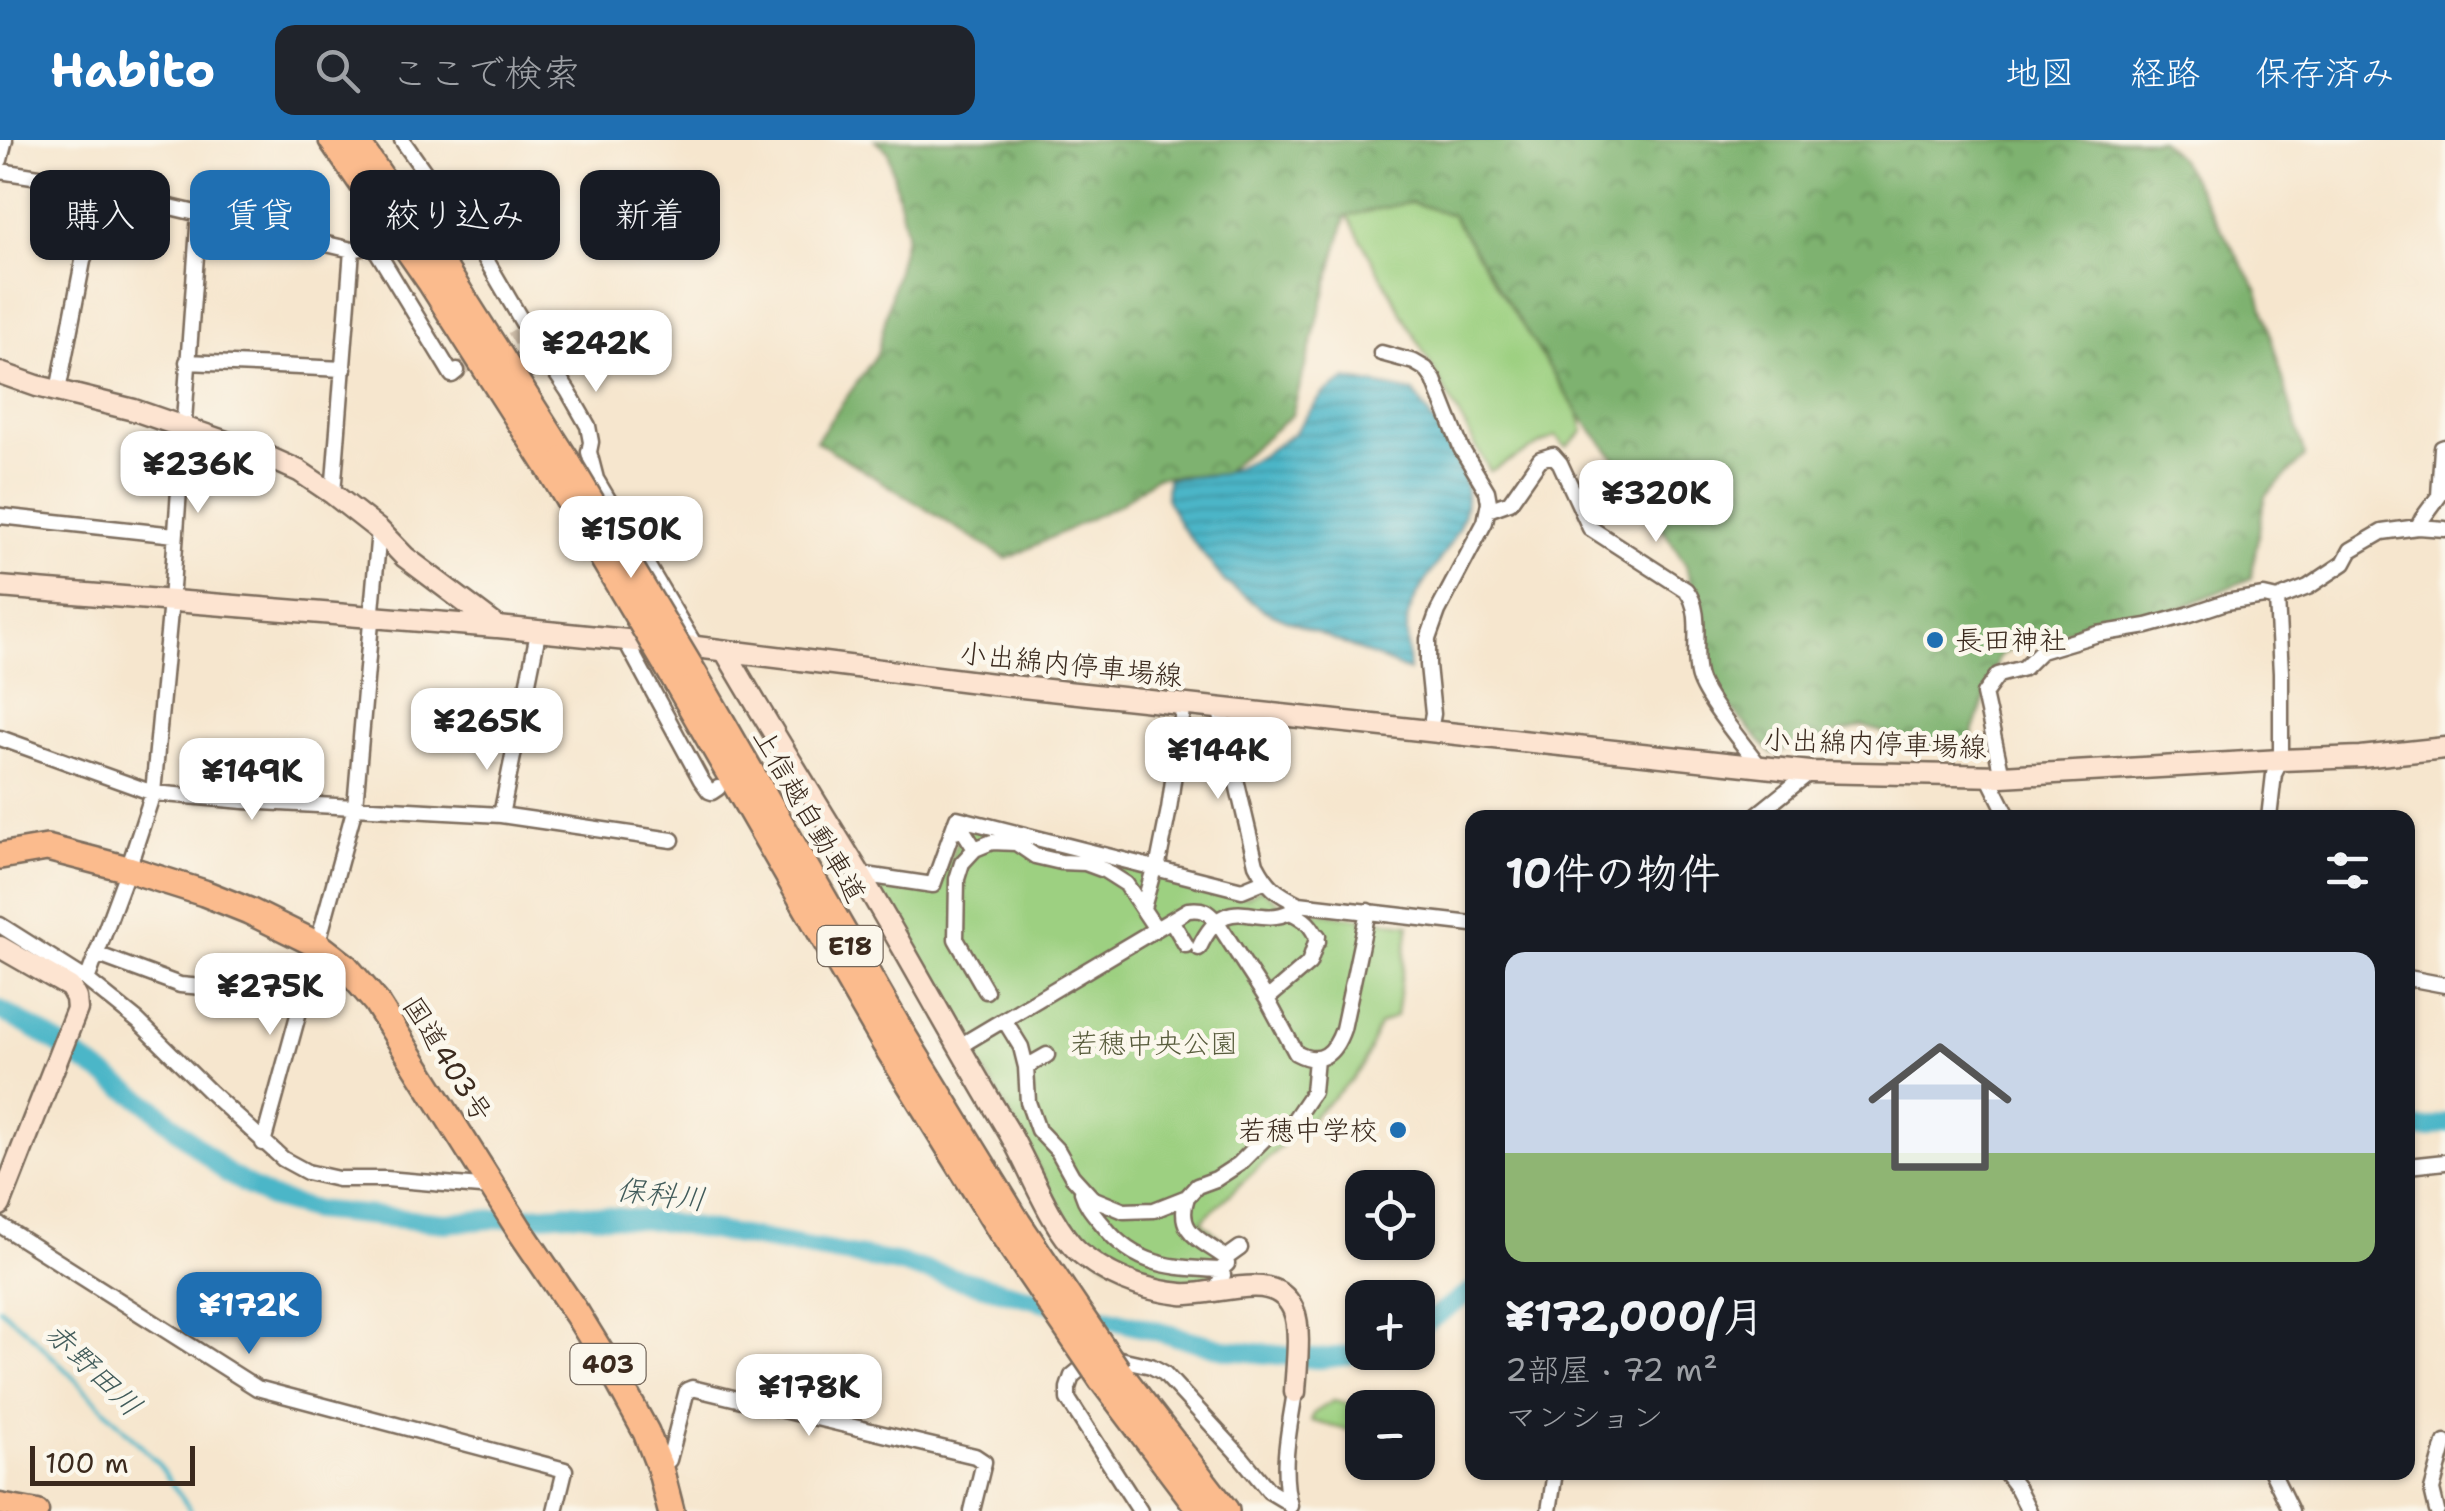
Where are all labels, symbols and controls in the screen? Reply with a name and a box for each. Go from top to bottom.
search box [275,25,975,115]
text: Habito [50,38,215,102]
icon: search [310,43,365,98]
text: ここで検索 [390,47,580,98]
text: 地図 [2005,49,2075,96]
text: 経路 [2130,49,2200,96]
text: 保存済み [2255,49,2395,96]
chip: 購入 [30,170,170,260]
chip: 賃貸 [190,170,330,260]
chip: 絞り込み [350,170,560,260]
chip: 新着 [580,170,720,260]
pin: ¥242K [526,310,666,395]
text: ¥242K [542,321,650,364]
pin: ¥236K [128,431,268,516]
text: ¥236K [142,442,254,485]
pin: ¥320K [1586,460,1726,545]
text: ¥320K [1601,471,1711,514]
pin: ¥150K [561,496,701,581]
text: ¥150K [581,507,681,550]
place label: 長田神社 [1955,621,2067,659]
marker: 長田神社 [1924,629,1946,651]
street label: 小出綿内停車場線 [958,633,1184,695]
pin: ¥265K [417,688,557,773]
text: ¥265K [433,699,541,742]
pin: ¥144K [1148,717,1288,802]
street label: 小出綿内停車場線 [1762,720,1988,766]
street label: 上信越自動車道 [745,721,875,909]
text: ¥144K [1167,728,1269,771]
pin: ¥149K [182,738,322,823]
text: ¥149K [201,749,303,792]
icon: filters [2320,843,2375,898]
text: 10件の物件 [1505,845,1720,901]
road number: E18 [818,926,882,966]
pin: ¥275K [200,953,340,1038]
text: ¥275K [217,964,323,1007]
street label: 国道403号 [394,989,502,1129]
icon: home [1850,1017,2030,1197]
park label: 若穂中央公園 [1070,1024,1238,1062]
place label: 若穂中学校 [1238,1111,1378,1149]
marker: 若穂中学校 [1387,1119,1409,1141]
water label: 保科川 [614,1168,708,1220]
map controls [1345,1170,1435,1480]
button: locate [1345,1170,1435,1260]
pin: ¥172K [179,1272,319,1357]
button: + [1345,1280,1435,1370]
text: ¥172K [199,1283,299,1326]
text: ¥172,000/月 [1505,1288,1765,1344]
water label: 赤野田川 [37,1313,151,1425]
road number: 403 [570,1344,646,1384]
text: 2部屋 · 72 m² [1505,1348,1718,1391]
pin: ¥178K [739,1354,879,1439]
text: ¥178K [758,1365,860,1408]
button: − [1345,1390,1435,1480]
text: マンション [1505,1395,1664,1438]
scale bar [30,1441,195,1486]
text: 100 m [45,1444,129,1482]

